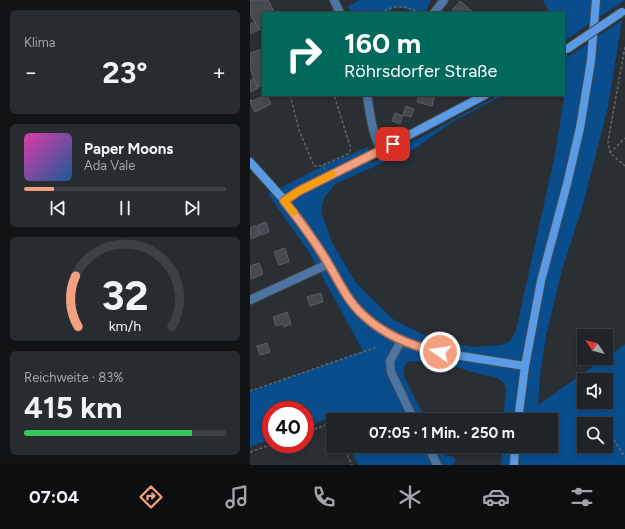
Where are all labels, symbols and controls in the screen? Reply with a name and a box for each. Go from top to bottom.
text: 160 m [344,26,421,60]
icon: right [278,28,330,80]
text: Klima [24,35,56,50]
text: 23° [102,54,148,91]
text: − [24,59,38,86]
text: + [212,59,226,86]
text: Röhrsdorfer Straße [344,60,497,82]
pin [376,127,410,161]
icon: arrive [382,133,404,155]
text: Paper Moons [84,140,173,158]
text: Ada Vale [84,158,135,173]
icon: previous [47,197,69,219]
icon: pause [114,197,136,219]
icon: next [181,197,203,219]
text: 32 [101,270,149,320]
text: km/h [109,317,141,335]
north arrow [577,329,613,365]
map controls [577,329,613,453]
position arrow [419,331,461,373]
text: Reichweite · 83% [24,370,124,385]
button: sound [577,373,613,409]
text: 415 km [24,389,123,426]
speed limit sign: 40 [262,401,314,453]
button: search [577,417,613,453]
text: 07:05 · 1 Min. · 250 m [369,424,515,442]
icon: directions [137,483,165,511]
icon: music [223,483,251,511]
icon: phone [310,483,338,511]
icon: climate [396,483,424,511]
icon: car [482,483,510,511]
icon: filters [568,483,596,511]
text: 07:04 [29,486,79,508]

